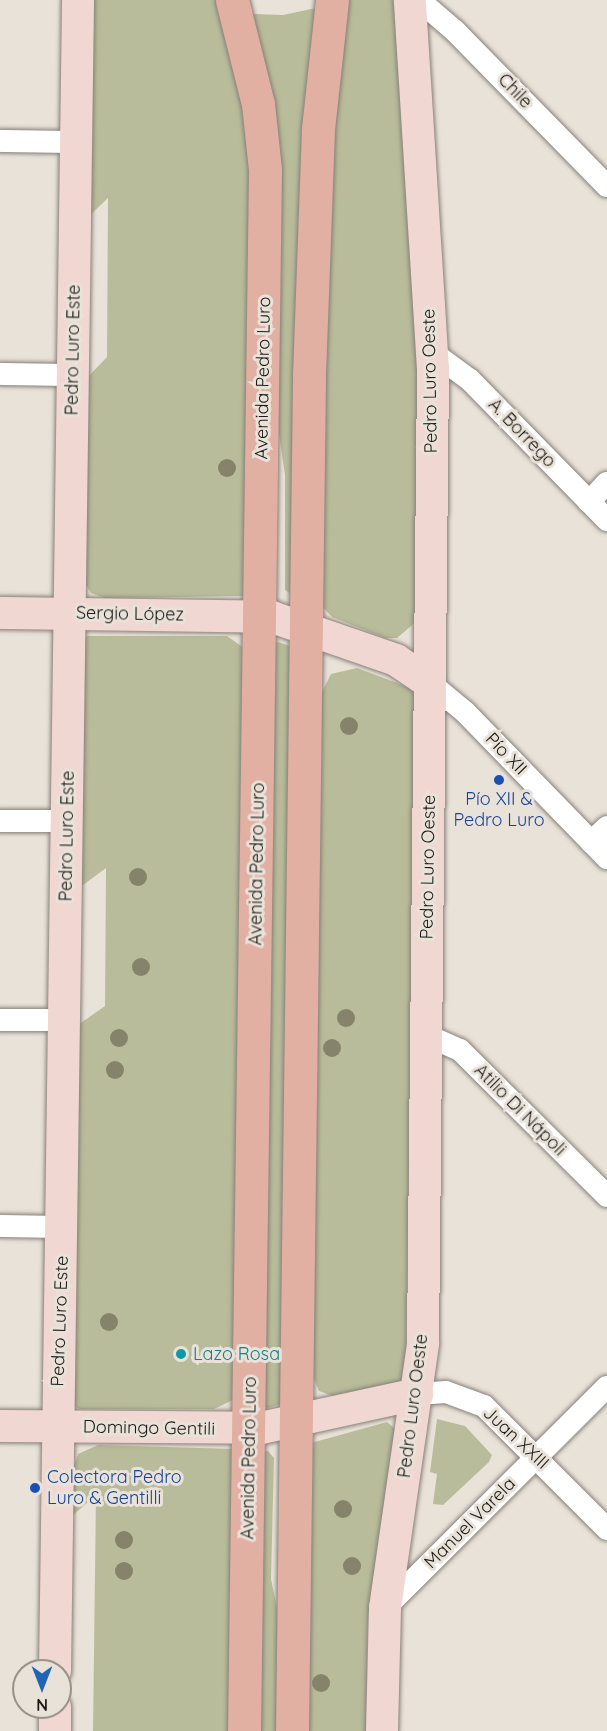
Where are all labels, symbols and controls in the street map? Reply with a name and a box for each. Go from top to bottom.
street label: Chile [493,69,537,113]
street label: Pedro Luro Este [61,284,85,416]
street label: Avenida Pedro Luro [251,296,275,460]
street label: Pedro Luro Oeste [418,308,442,454]
street label: A. Borrego [484,394,560,472]
street label: Sergio López [76,602,184,626]
street label: Pío XII [481,728,531,780]
street label: Pedro Luro Este [55,770,79,902]
marker: Pío XII & Pedro Luro [492,773,506,787]
street label: Avenida Pedro Luro [245,782,269,946]
place label: Pío XII & Pedro Luro [453,789,545,832]
street label: Pedro Luro Oeste [416,794,440,940]
street label: Atilio Di Nápoli [470,1060,570,1160]
street label: Pedro Luro Este [47,1255,73,1387]
street label: Pedro Luro Oeste [393,1333,433,1479]
place label: Lazo Rosa [193,1343,280,1365]
marker: Lazo Rosa [174,1347,188,1361]
street label: Avenida Pedro Luro [237,1376,261,1540]
street label: Juan XXIII [479,1402,553,1474]
street label: Domingo Gentili [83,1416,215,1440]
place label: Colectora Pedro Luro & Gentilli [47,1467,182,1510]
street label: Manuel Varela [420,1473,520,1573]
marker: Colectora Pedro Luro & Gentilli [28,1481,42,1495]
north arrow [12,1659,72,1719]
text: N [36,1695,48,1715]

